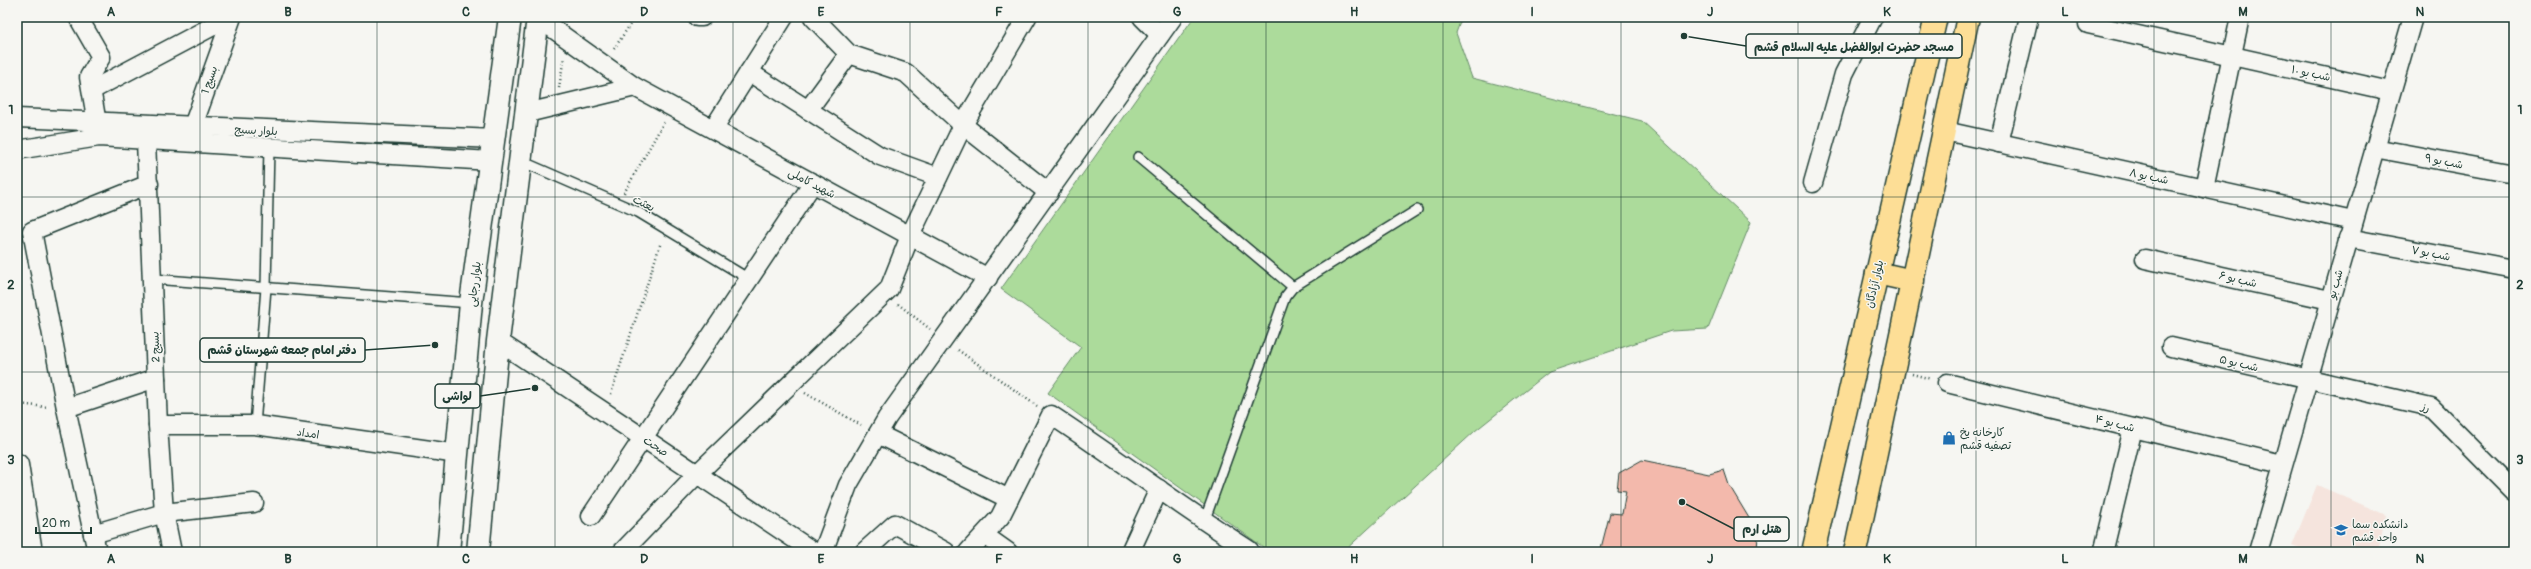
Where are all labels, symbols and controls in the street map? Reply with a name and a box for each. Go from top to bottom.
text: A [107,4,116,20]
text: B [284,4,292,20]
text: C [462,4,470,20]
text: D [640,4,648,20]
text: E [818,4,825,20]
text: F [995,4,1003,20]
text: G [1173,4,1182,20]
text: H [1350,4,1358,20]
text: I [1530,4,1534,20]
text: J [1707,4,1713,20]
text: K [1883,4,1891,20]
text: L [2061,4,2069,20]
text: M [2238,4,2248,20]
text: N [2416,4,2425,20]
callout: مسجد حضرت ابوالفضل علیه السلام قشم [1746,34,1962,58]
text: مسجد حضرت ابوالفضل علیه السلام قشم [1754,40,1954,56]
street label: شب بو ۱۰ [2290,63,2332,85]
street label: بسیج 1 [199,64,221,96]
text: 1 [8,102,14,118]
text: 1 [2517,102,2523,118]
street label: بلوار بسیج [234,123,278,139]
street label: شب بو ۹ [2423,151,2464,173]
street label: شهید کاملی [786,166,837,202]
street label: شب بو ۸ [2128,166,2170,188]
street label: بعثت [630,192,657,215]
street label: شب بو ۷ [2410,243,2452,265]
street label: بلوار آزادگان [1863,259,1887,310]
street label: بلوار رجایی [465,261,485,308]
street label: شب بو [2325,268,2347,301]
street label: شب بو ۶ [2217,269,2258,291]
text: 2 [7,277,15,293]
text: 2 [2516,277,2524,293]
street label: بسیج 2 [148,331,164,363]
callout: دفتر امام جمعه شهرستان قشم [200,338,365,362]
text: دفتر امام جمعه شهرستان قشم [208,343,357,359]
street label: شب بو ۵ [2218,353,2260,375]
callout: لواشی [435,384,480,408]
text: لواشی [442,389,472,404]
street label: رز [2419,400,2432,415]
street label: شب بو ۴ [2094,412,2136,436]
street label: امداد [296,425,320,442]
place label: کارخانه یخ تصفیه قشم [1960,426,2012,454]
shop icon: کارخانه یخ تصفیه قشم [1941,430,1957,446]
street label: صحت [641,433,671,459]
text: 3 [7,452,15,468]
text: 3 [2516,452,2524,468]
scale bar [36,509,91,535]
text: 20 m [42,516,71,531]
callout: هتل ارم [1734,517,1789,541]
place label: دانشکده سما واحد قشم [2352,518,2408,546]
text: هتل ارم [1742,522,1782,538]
school or university icon: دانشکده سما واحد قشم [2333,522,2349,538]
text: A [107,551,116,567]
text: B [284,551,292,567]
text: C [462,551,470,567]
text: D [640,551,648,567]
text: E [818,551,825,567]
text: F [995,551,1003,567]
text: G [1173,551,1182,567]
text: H [1350,551,1358,567]
text: I [1530,551,1534,567]
text: J [1707,551,1713,567]
text: K [1883,551,1891,567]
text: L [2061,551,2069,567]
text: M [2238,551,2248,567]
text: N [2416,551,2425,567]

